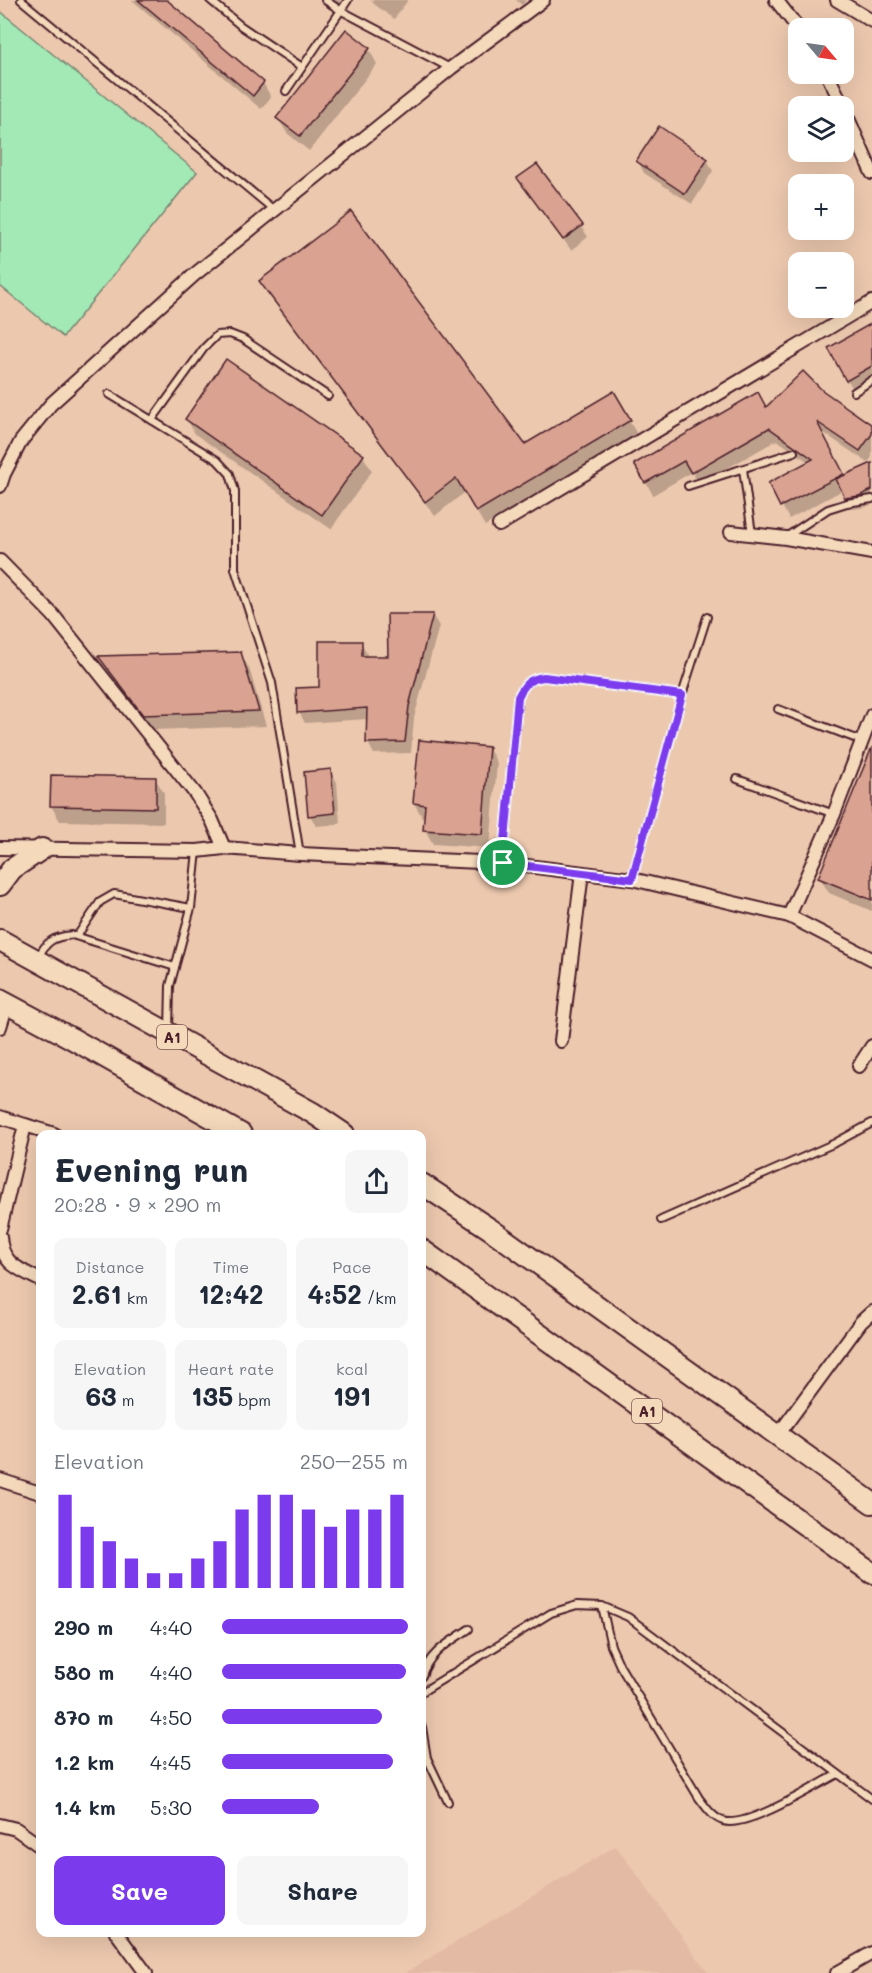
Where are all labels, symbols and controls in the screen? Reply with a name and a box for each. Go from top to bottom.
north arrow [788,18,854,84]
map controls [788,18,854,318]
button: layers [788,96,854,162]
button: + [788,174,854,240]
button: − [788,252,854,318]
pin [477,837,528,888]
icon: arrive [486,846,519,879]
road number: A1 [157,1025,187,1049]
text: Evening run [54,1147,248,1190]
button: share [345,1150,408,1213]
text: 20:28 · 9 × 290 m [54,1191,222,1217]
text: Distance [76,1256,144,1277]
text: Time [213,1256,249,1277]
text: Pace [332,1256,372,1277]
text: 2.61 [72,1277,122,1311]
text: 12:42 [198,1277,264,1311]
text: 4:52 [307,1277,362,1311]
text: km [122,1287,148,1308]
text: /km [362,1287,397,1308]
text: Elevation [74,1358,146,1379]
text: Heart rate [188,1358,274,1379]
text: kcal [336,1358,368,1379]
text: 63 [85,1379,117,1413]
text: 135 [191,1379,233,1413]
text: 191 [333,1379,371,1413]
text: m [117,1389,135,1410]
text: bpm [233,1389,271,1410]
road number: A1 [632,1399,662,1423]
text: Elevation [54,1448,144,1474]
text: 250–255 m [300,1448,408,1474]
text: 290 m [54,1614,113,1640]
text: 4:40 [150,1614,192,1640]
text: 580 m [54,1659,114,1685]
text: 4:40 [150,1659,192,1685]
text: 870 m [54,1704,113,1730]
text: 4:50 [150,1704,192,1730]
text: 1.2 km [54,1749,114,1775]
text: 4:45 [150,1749,191,1775]
text: 1.4 km [54,1794,116,1820]
text: 5:30 [150,1794,192,1820]
button: Save [54,1856,225,1925]
button: Share [237,1856,408,1925]

